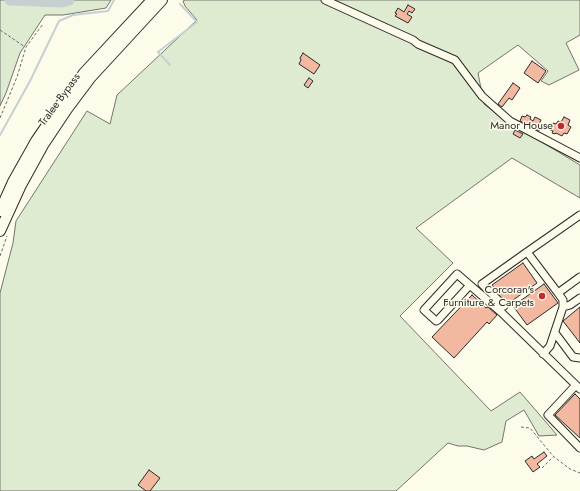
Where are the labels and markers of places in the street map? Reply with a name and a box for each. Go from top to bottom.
place label: Manor House [490,119,553,133]
marker: Manor House [556,121,566,131]
place label: Corcoran's Furniture & Carpets [443,283,534,309]
marker: Corcoran's Furniture & Carpets [537,291,547,301]

